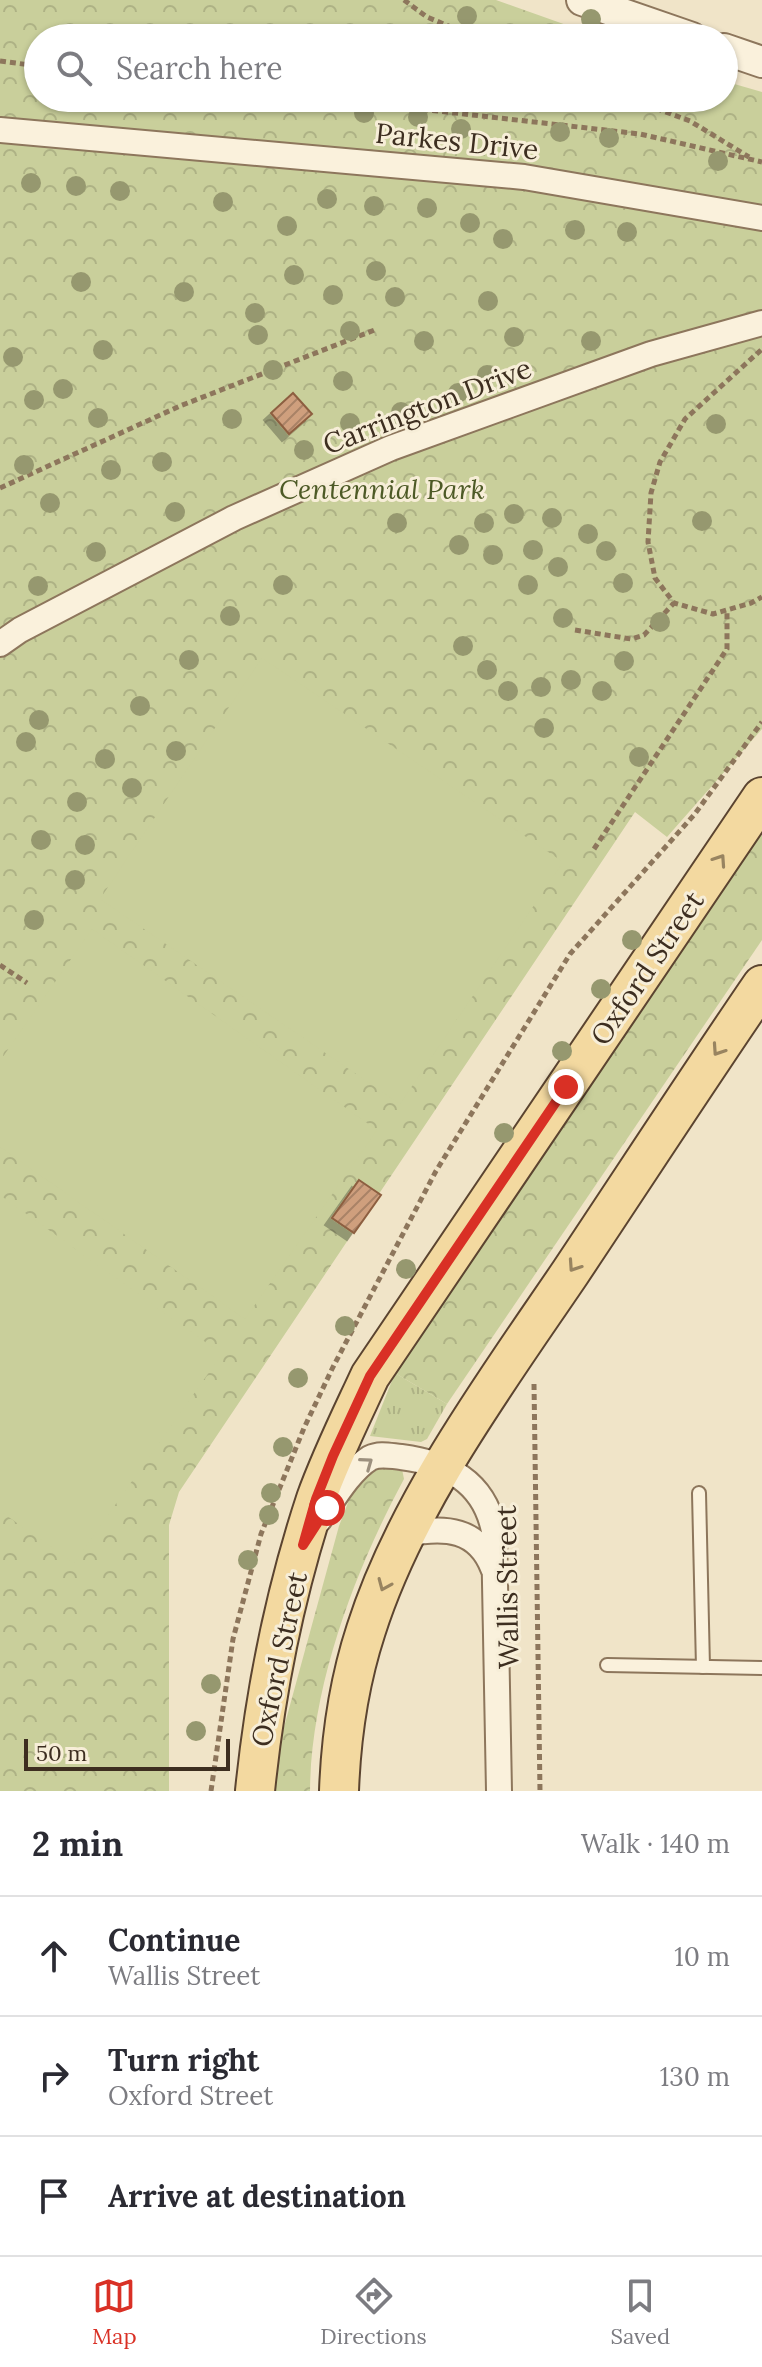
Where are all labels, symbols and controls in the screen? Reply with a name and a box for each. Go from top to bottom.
search box [24,24,738,112]
icon: search [52,46,96,90]
text: Search here [116,49,283,87]
street label: Parkes Drive [374,115,540,167]
street label: Carrington Drive [318,350,536,462]
park label: Centennial Park [279,471,485,507]
one-way arrow [710,854,725,869]
street label: Oxford Street [582,884,712,1052]
one-way arrow [713,1041,728,1055]
route end [548,1069,584,1105]
one-way arrow [569,1257,584,1272]
one-way arrow [359,1458,373,1473]
route start [309,1490,345,1526]
street label: Wallis Street [488,1505,526,1669]
street label: Oxford Street [243,1568,315,1750]
one-way arrow [377,1577,393,1591]
scale bar [24,1735,230,1771]
text: 50 m [36,1739,87,1767]
text: 2 min [32,1822,123,1865]
text: Walk · 140 m [581,1827,730,1860]
text: Continue [108,1921,240,1959]
icon: ahead [32,1934,76,1978]
text: 10 m [674,1940,730,1973]
text: Wallis Street [108,1959,260,1992]
text: Turn right [108,2041,259,2079]
icon: right [32,2054,76,2098]
text: 130 m [660,2060,730,2093]
text: Oxford Street [108,2079,273,2112]
icon: arrive [32,2174,76,2218]
text: Arrive at destination [108,2177,406,2215]
tab: Map [92,2274,137,2350]
tab: Directions [320,2274,427,2350]
tab: Saved [611,2274,670,2350]

